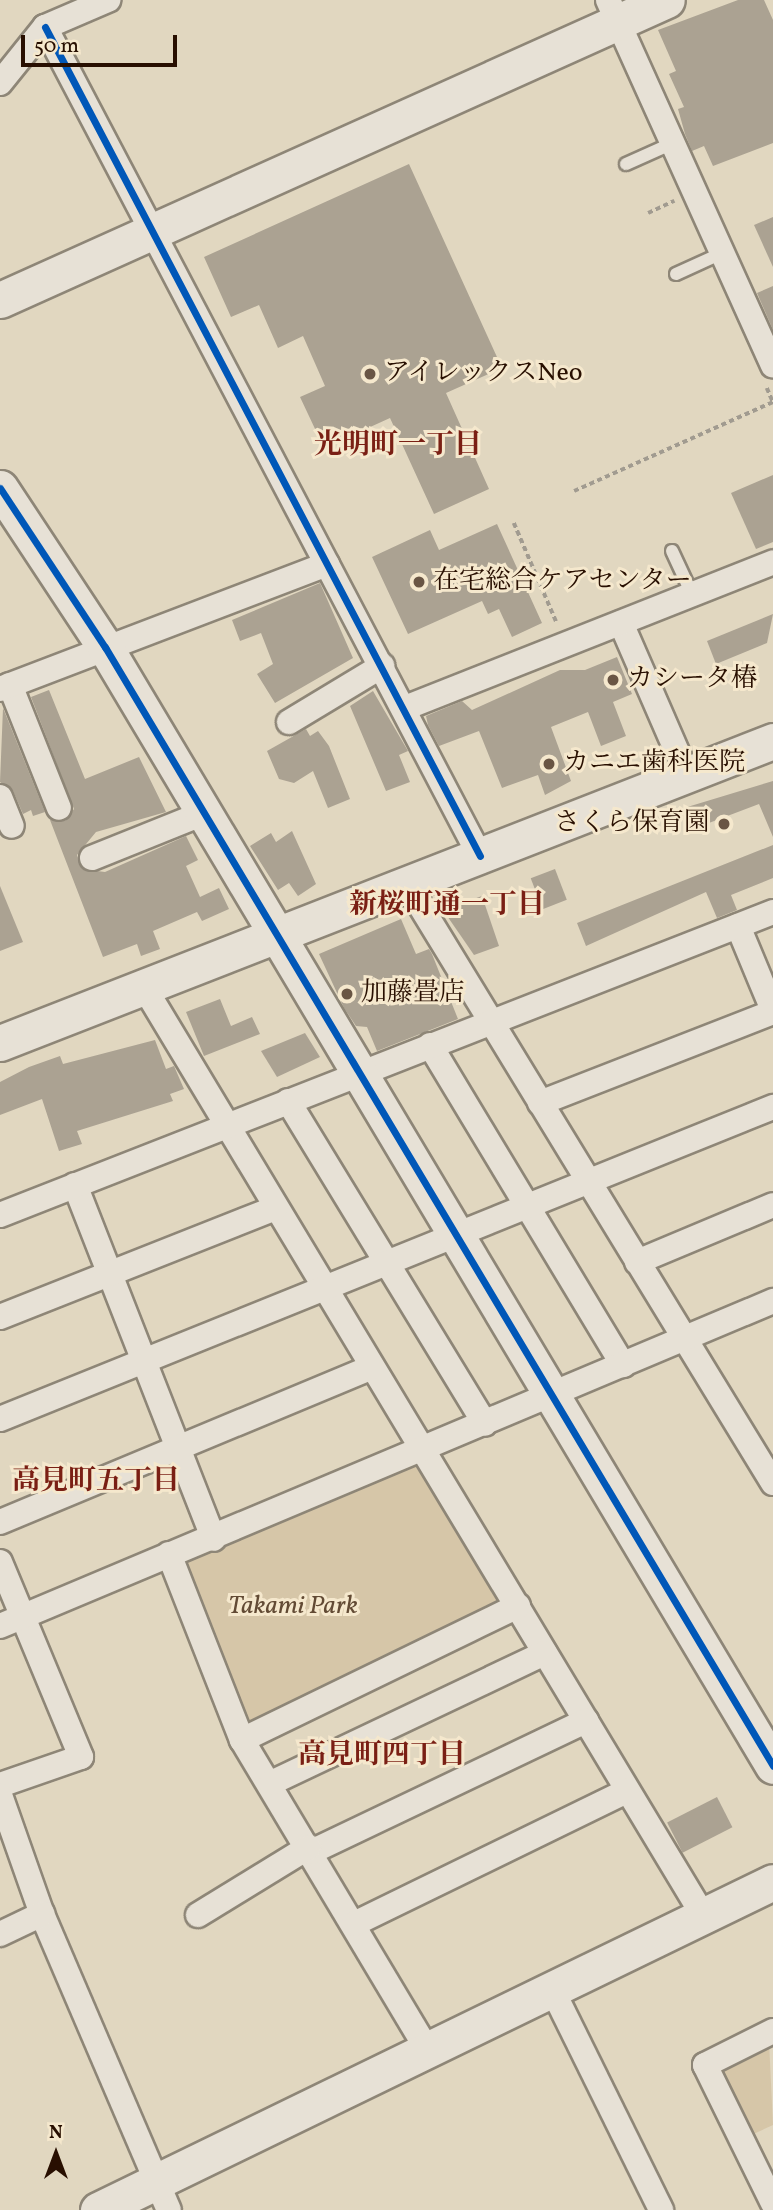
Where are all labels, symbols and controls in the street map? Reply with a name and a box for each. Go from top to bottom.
scale bar [24,21,180,65]
text: 50 m [34,32,79,61]
place label: アイレックスNeo [384,358,585,390]
marker: アイレックスNeo [362,366,378,382]
district label: 光明町一丁目 [314,429,482,463]
place label: 在宅総合ケアセンター [433,566,693,598]
marker: 在宅総合ケアセンター [411,574,427,590]
place label: カシータ椿 [627,664,757,696]
marker: カシータ椿 [605,672,621,688]
place label: カニエ歯科医院 [563,748,745,780]
marker: カニエ歯科医院 [541,756,557,772]
place label: さくら保育園 [554,808,710,840]
marker: さくら保育園 [716,816,732,832]
district label: 新桜町通一丁目 [349,889,545,923]
place label: 加藤畳店 [361,978,465,1010]
marker: 加藤畳店 [339,986,355,1002]
district label: 高見町五丁目 [12,1465,180,1499]
park label: Takami Park [228,1591,358,1623]
district label: 高見町四丁目 [298,1739,466,1773]
north arrow [21,2119,91,2189]
text: N [49,2120,63,2146]

